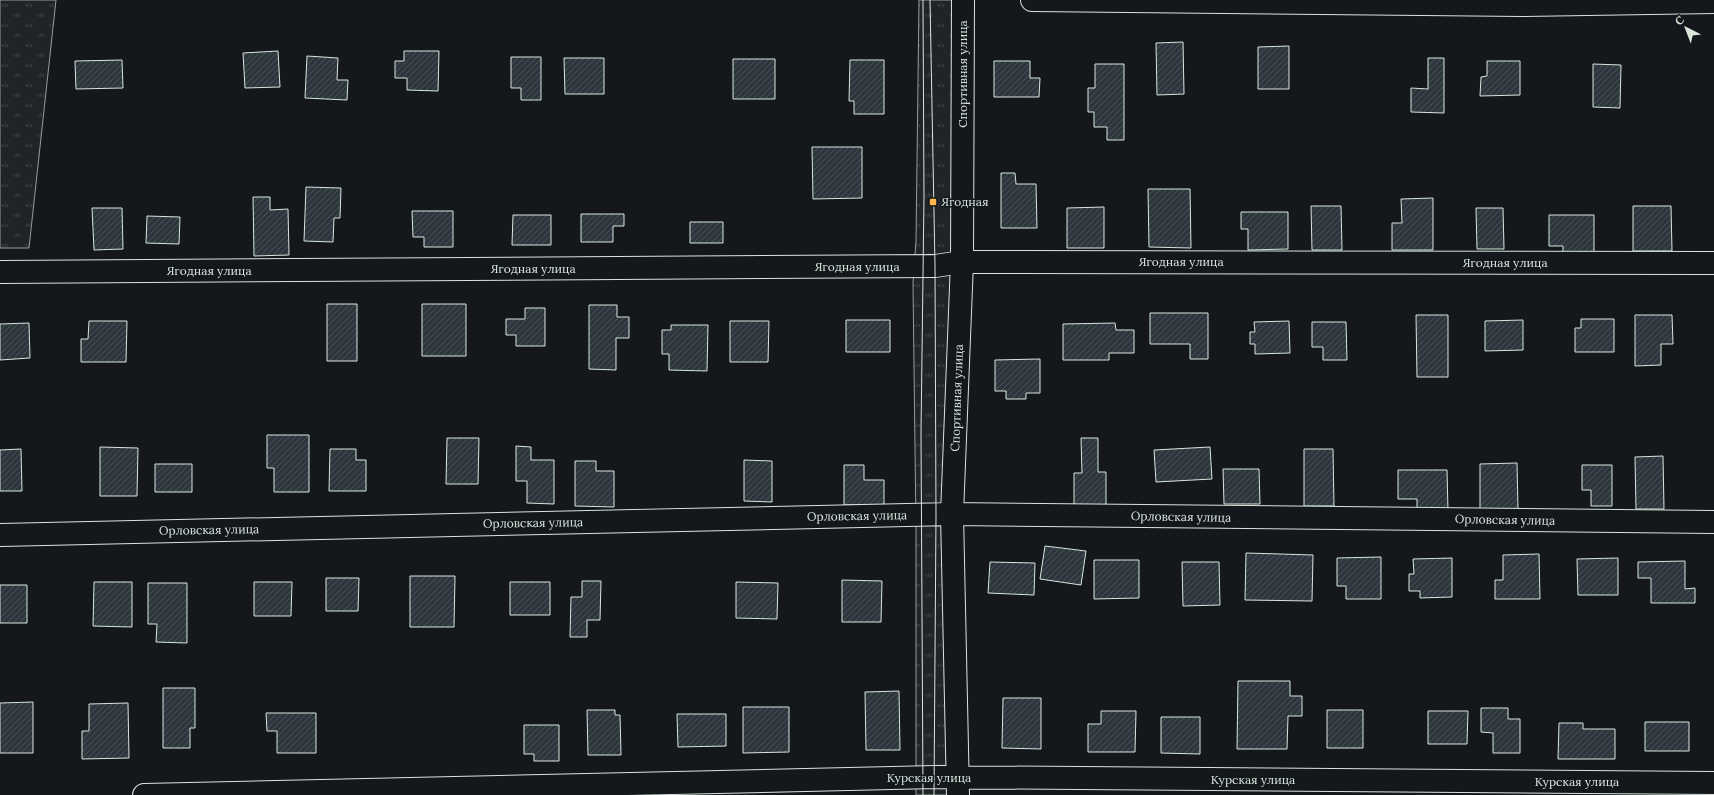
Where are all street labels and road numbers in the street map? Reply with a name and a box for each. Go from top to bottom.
street label: Спортивная улица [955,20,970,128]
street label: Ягодная улица [1138,254,1224,269]
street label: Ягодная улица [1462,255,1548,270]
street label: Ягодная улица [814,259,900,274]
street label: Ягодная улица [490,261,576,276]
street label: Ягодная улица [166,263,252,278]
street label: Спортивная улица [947,344,966,452]
street label: Орловская улица [807,507,907,524]
street label: Орловская улица [1131,508,1231,525]
street label: Орловская улица [1455,511,1555,528]
street label: Орловская улица [483,514,583,531]
street label: Орловская улица [159,521,259,538]
street label: Курская улица [887,770,971,785]
street label: Курская улица [1211,772,1295,787]
street label: Курская улица [1535,774,1619,789]

